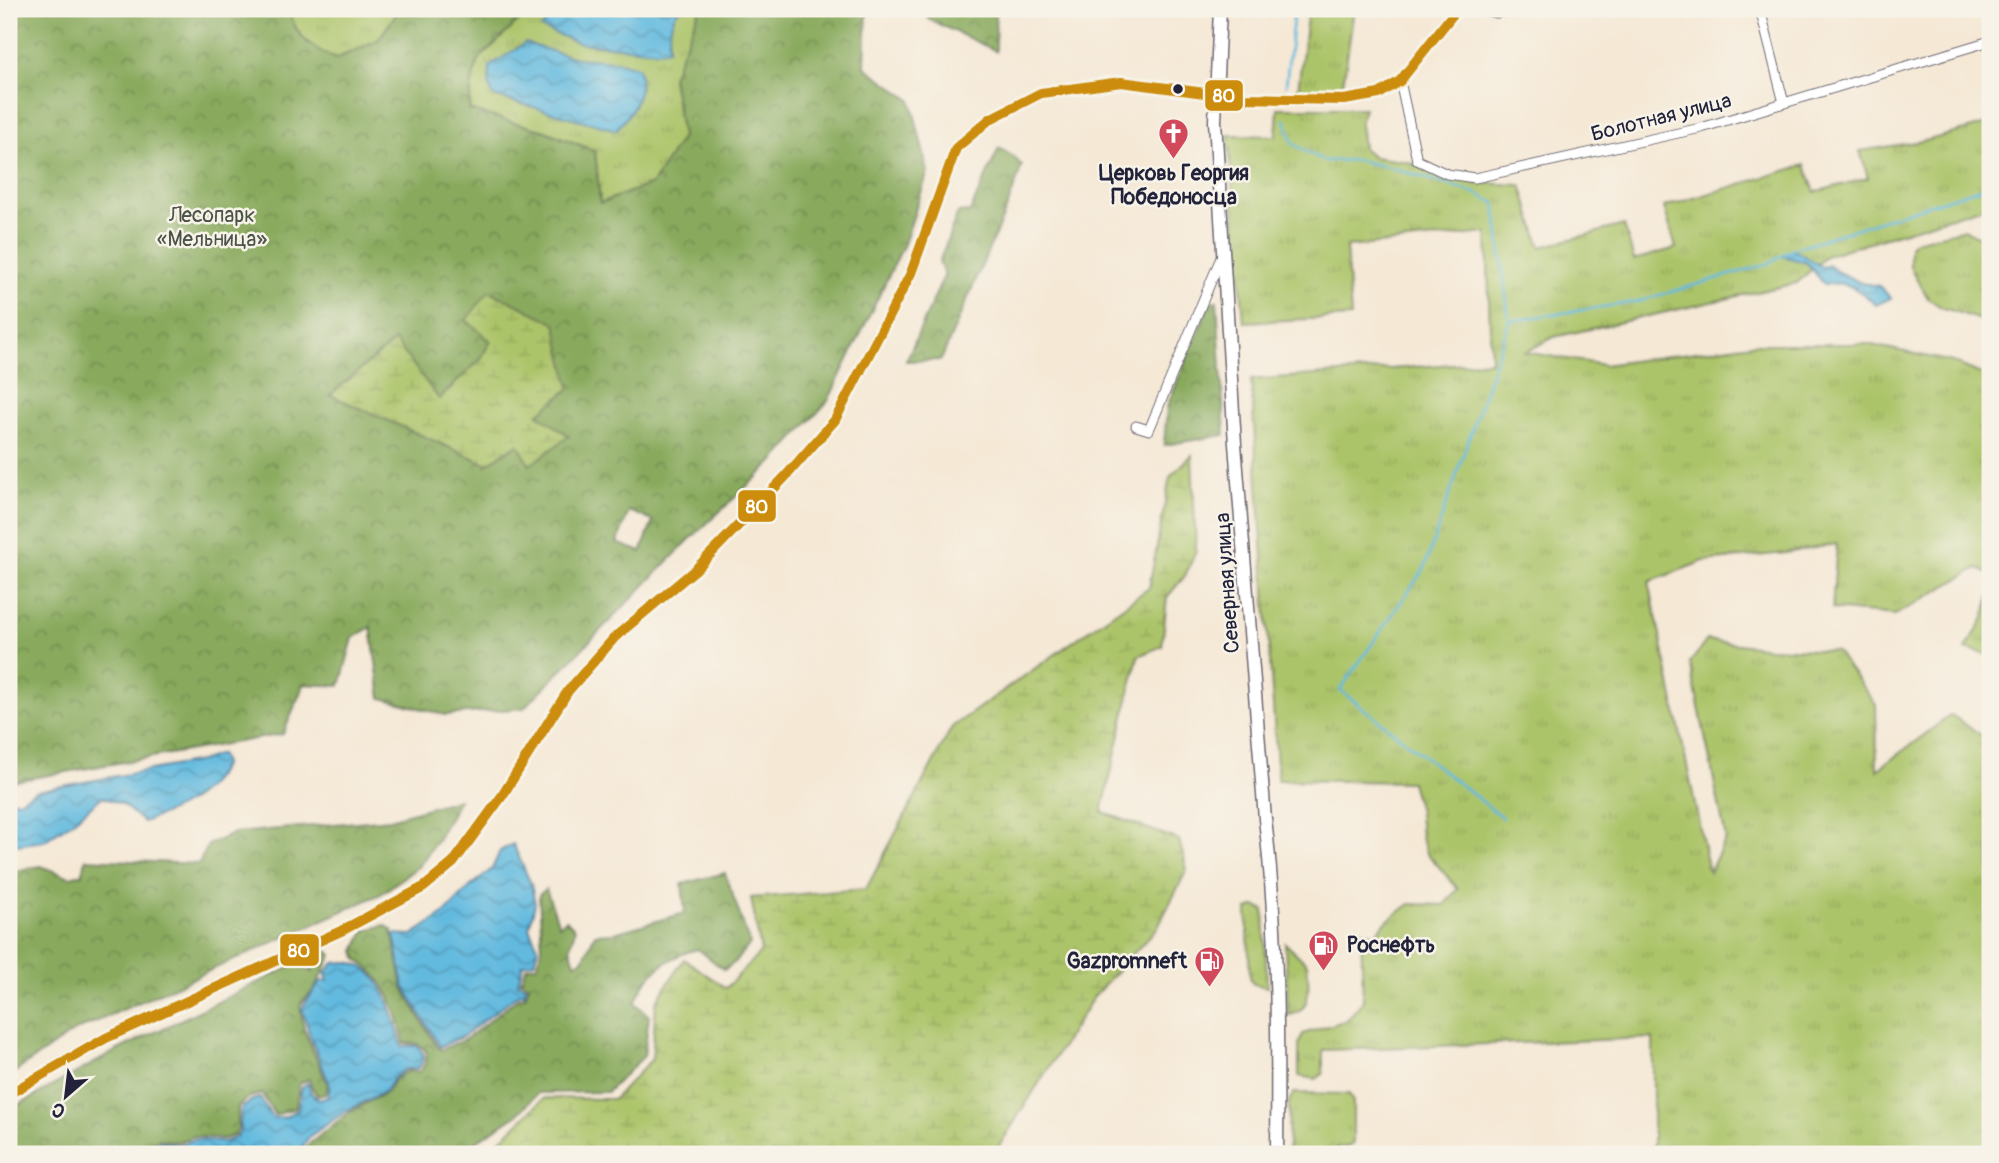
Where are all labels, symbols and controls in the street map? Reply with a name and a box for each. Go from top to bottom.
line badge: 80 [1204,79,1244,112]
unlabelled marker [1171,82,1185,96]
text: 80 [1213,84,1235,108]
street label: Болотная улица [1588,87,1734,148]
church icon: Церковь Георгия Победоносца [1157,116,1191,160]
place label: Церковь Георгия Победоносца [1099,160,1249,211]
park label: Лесопарк «Мельница» [157,202,267,253]
line badge: 80 [737,489,777,523]
text: 80 [746,495,768,519]
street label: Северная улица [1209,512,1246,654]
fuel station icon: Роснефть [1307,928,1341,972]
place label: Роснефть [1347,932,1435,959]
line badge: 80 [279,933,320,967]
text: 80 [288,939,310,963]
fuel station icon: Gazpromneft [1193,944,1227,988]
place label: Gazpromneft [1067,948,1188,975]
north arrow [32,1062,102,1132]
text: С [47,1097,69,1123]

